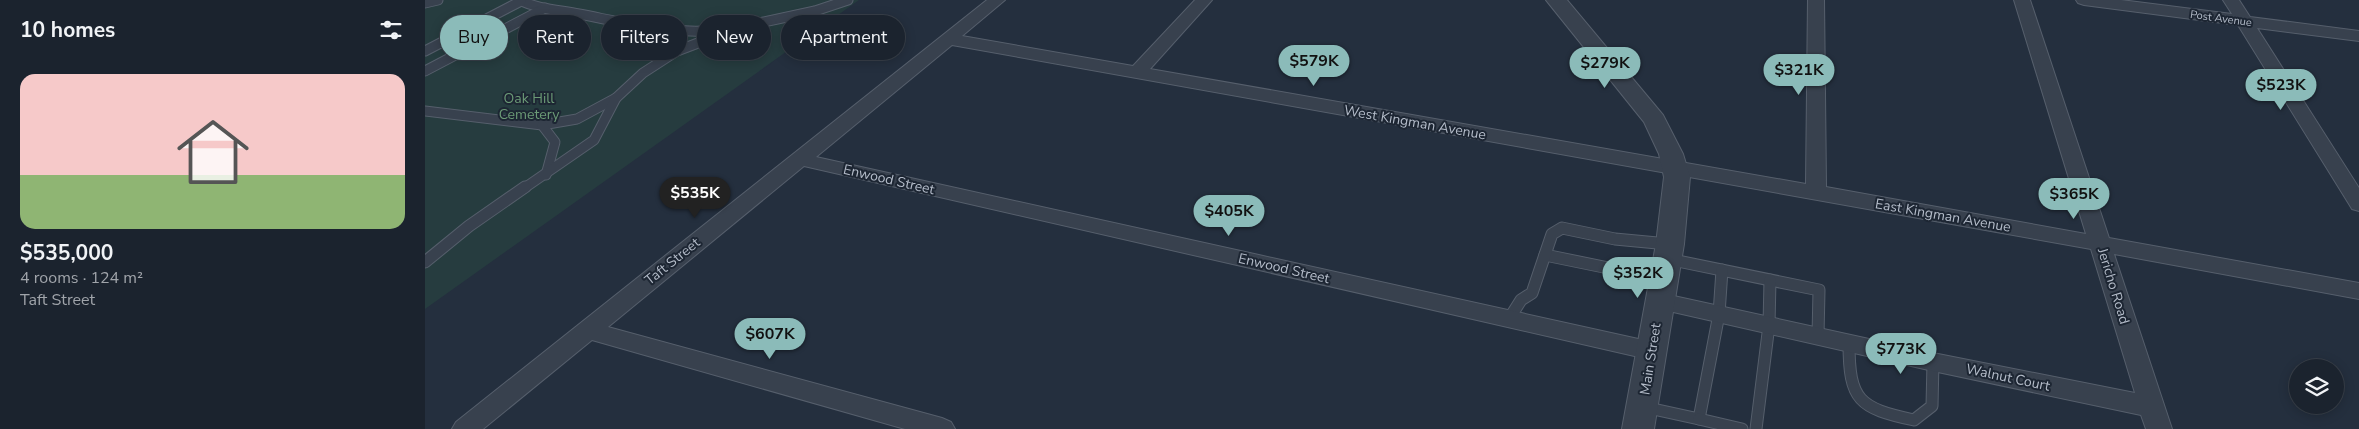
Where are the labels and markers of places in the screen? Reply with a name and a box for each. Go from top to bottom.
pin: $579K [1279,44,1349,87]
pin: $279K [1570,46,1640,89]
pin: $321K [1764,54,1834,96]
pin: $523K [2246,68,2316,111]
pin: $535K [660,176,730,219]
pin: $365K [2039,178,2109,220]
pin: $405K [1194,194,1264,237]
pin: $352K [1603,256,1673,299]
pin: $607K [735,318,805,360]
pin: $773K [1866,332,1936,375]

